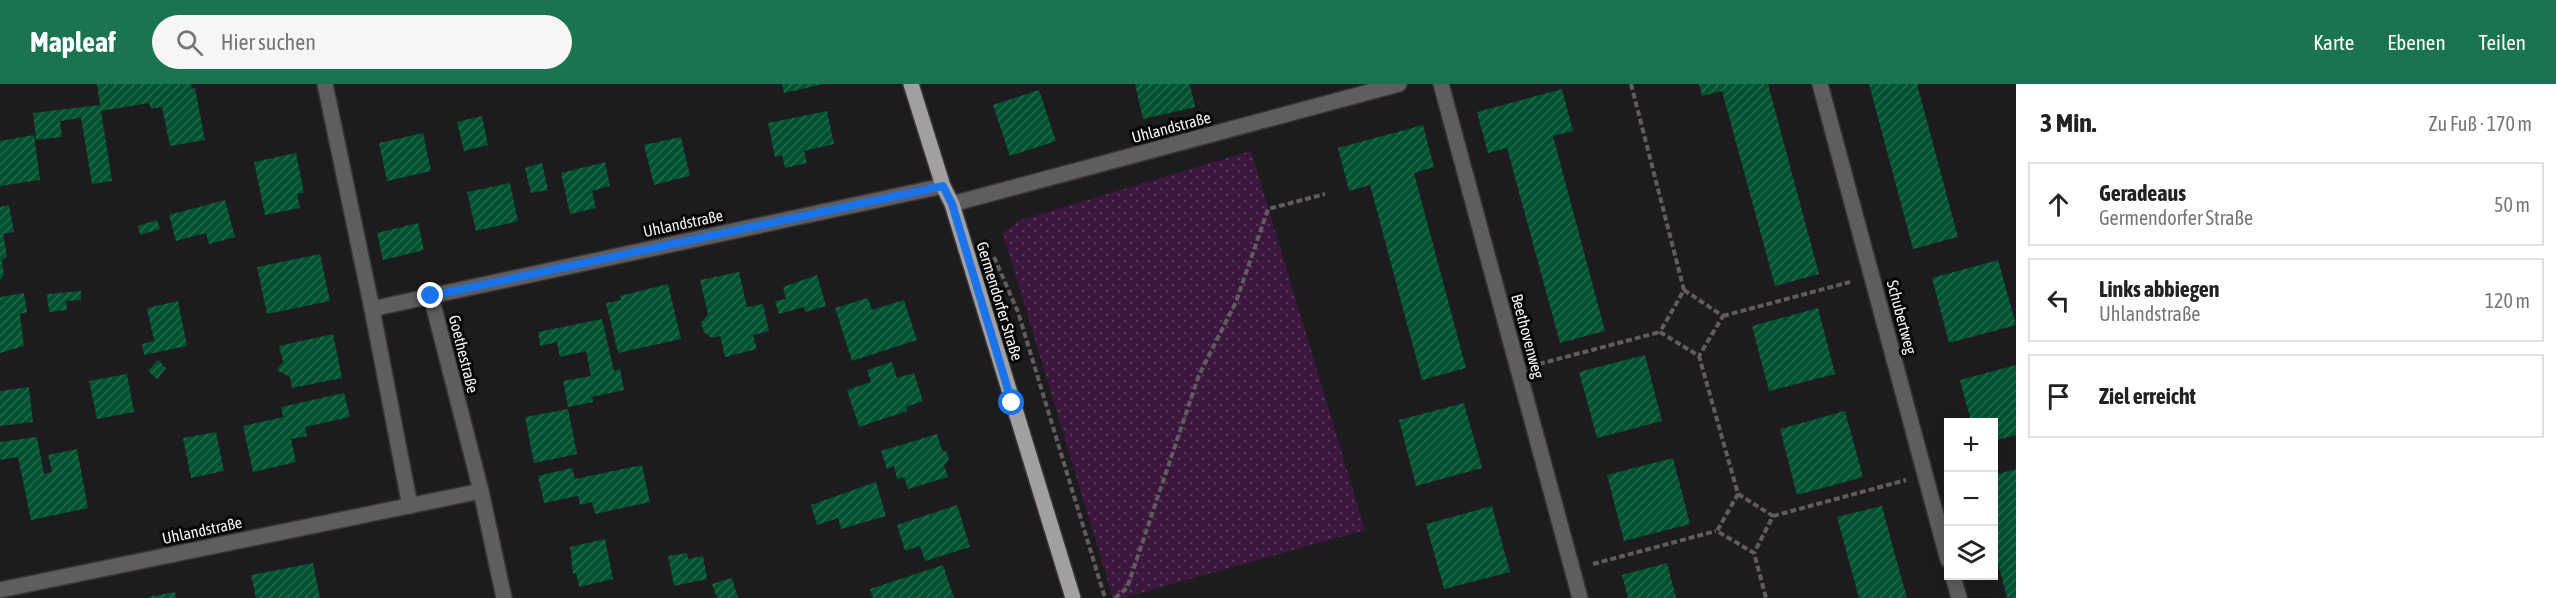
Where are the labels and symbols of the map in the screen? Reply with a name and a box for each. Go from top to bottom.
street label: Uhlandstraße [1129,108,1213,146]
street label: Uhlandstraße [641,206,725,240]
street label: Germendorfer Straße [973,239,1027,363]
street label: Schubertweg [1883,278,1921,356]
route end [417,282,443,308]
street label: Beethovenweg [1507,292,1548,381]
street label: Goethestraße [446,313,482,395]
route start [998,389,1024,415]
street label: Uhlandstraße [160,513,244,547]

